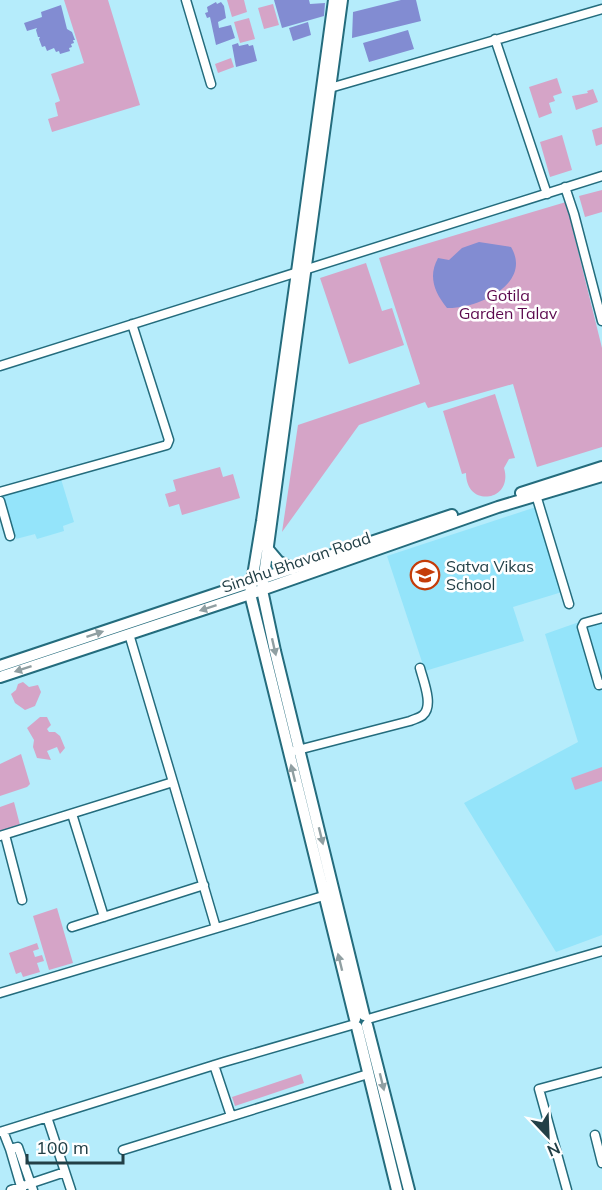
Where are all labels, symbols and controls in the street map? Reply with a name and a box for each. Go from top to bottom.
park label: Gotila Garden Talav [459,285,558,323]
street label: Sindhu Bhavan Road [219,527,373,597]
place label: Satva Vikas School [446,556,534,594]
school or university icon: Satva Vikas School [409,559,441,591]
one-way arrow [199,603,217,613]
one-way arrow [86,629,104,638]
one-way arrow [269,637,279,656]
one-way arrow [14,665,32,674]
one-way arrow [288,764,298,782]
one-way arrow [316,827,326,845]
one-way arrow [335,953,345,972]
one-way arrow [377,1073,387,1091]
north arrow [518,1106,578,1166]
scale bar [27,1127,123,1165]
text: 100 m [36,1136,89,1159]
text: N [544,1138,563,1161]

